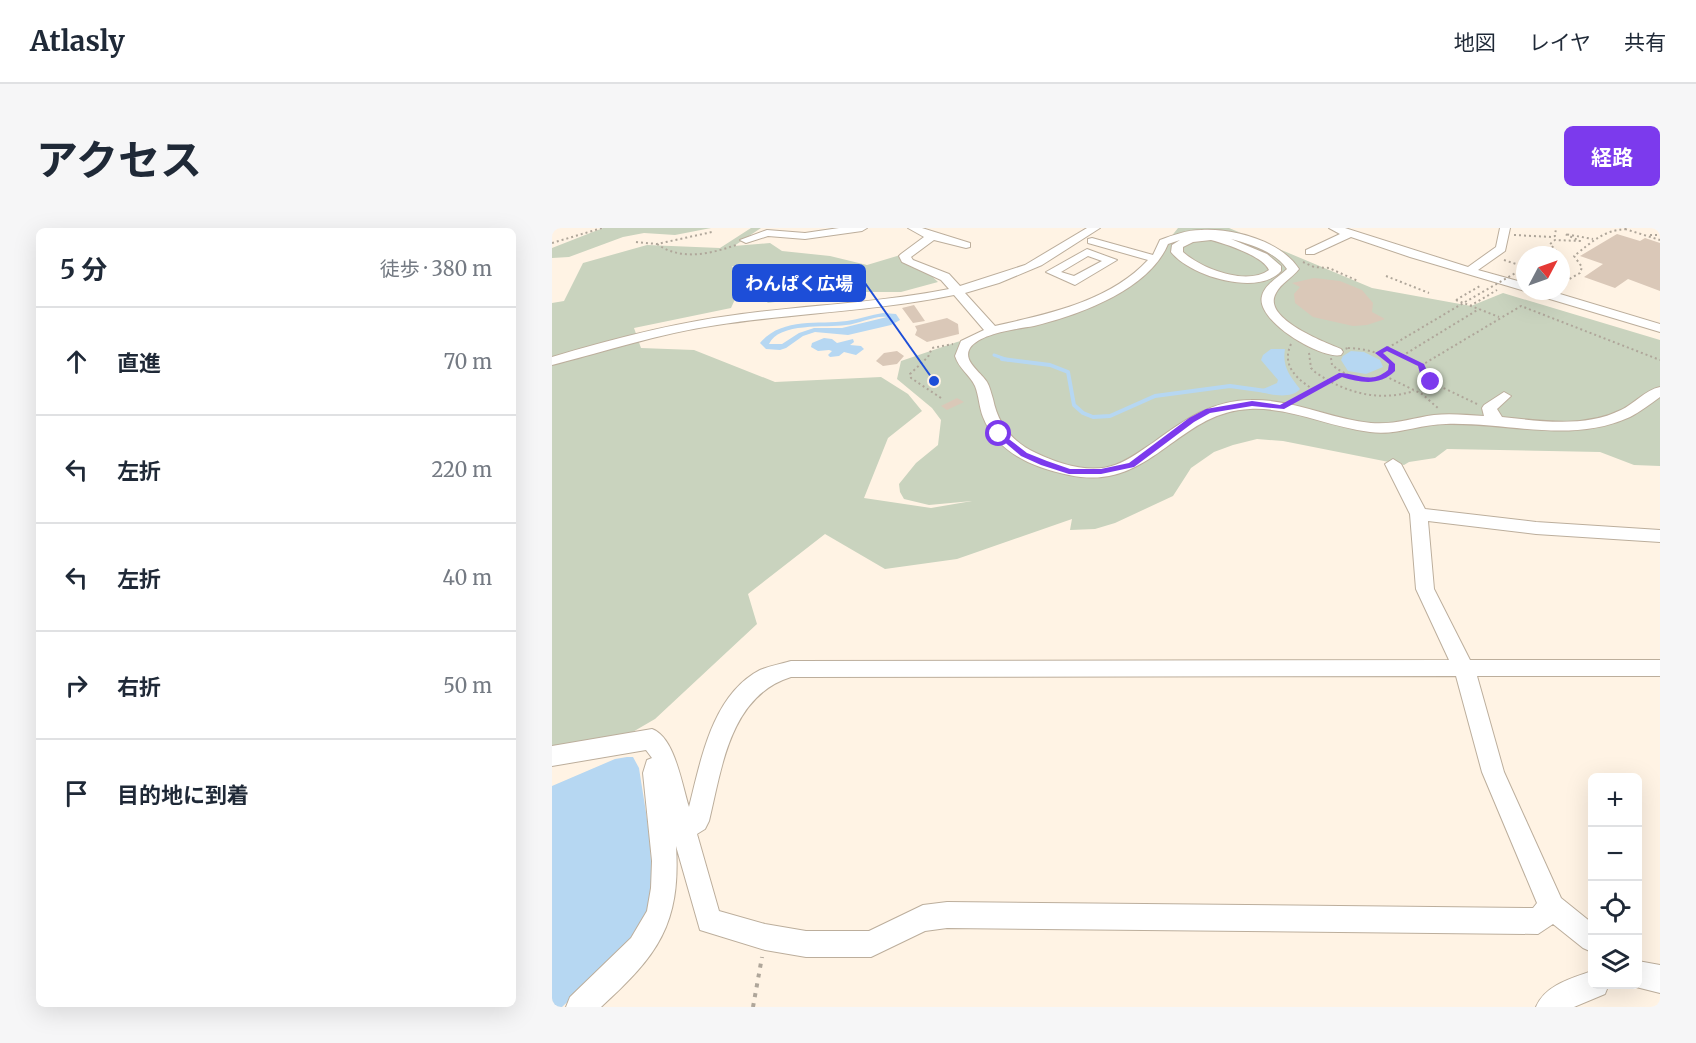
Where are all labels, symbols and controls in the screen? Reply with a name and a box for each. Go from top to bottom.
text: Atlasly [30,23,125,59]
text: 地図 [1454,29,1496,56]
text: レイヤ [1529,29,1591,56]
text: 共有 [1624,29,1666,56]
button: 経路 [1564,126,1660,186]
text: アクセス [36,134,202,186]
north arrow [1516,246,1570,300]
text: 5 分 [60,253,107,286]
text: 徒歩 · 380 m [380,256,492,281]
callout: わんぱく広場 [733,265,865,301]
text: わんぱく広場 [745,272,853,295]
icon: ahead [60,345,93,378]
text: 直進 [117,349,161,377]
text: 70 m [444,349,492,374]
route end [1417,368,1443,394]
route start [985,420,1011,446]
icon: left [60,453,93,486]
text: 左折 [117,457,161,485]
text: 220 m [432,457,492,482]
icon: left [60,561,93,594]
text: 左折 [117,565,161,593]
text: 40 m [442,565,492,590]
icon: right [60,669,93,702]
text: 右折 [117,673,161,701]
text: 50 m [443,673,492,698]
map controls [1588,773,1642,989]
button: + [1588,773,1642,827]
icon: arrive [60,777,93,810]
text: 目的地に到着 [117,781,249,809]
button: − [1588,827,1642,881]
button: locate [1588,881,1642,935]
button: layers [1588,935,1642,989]

